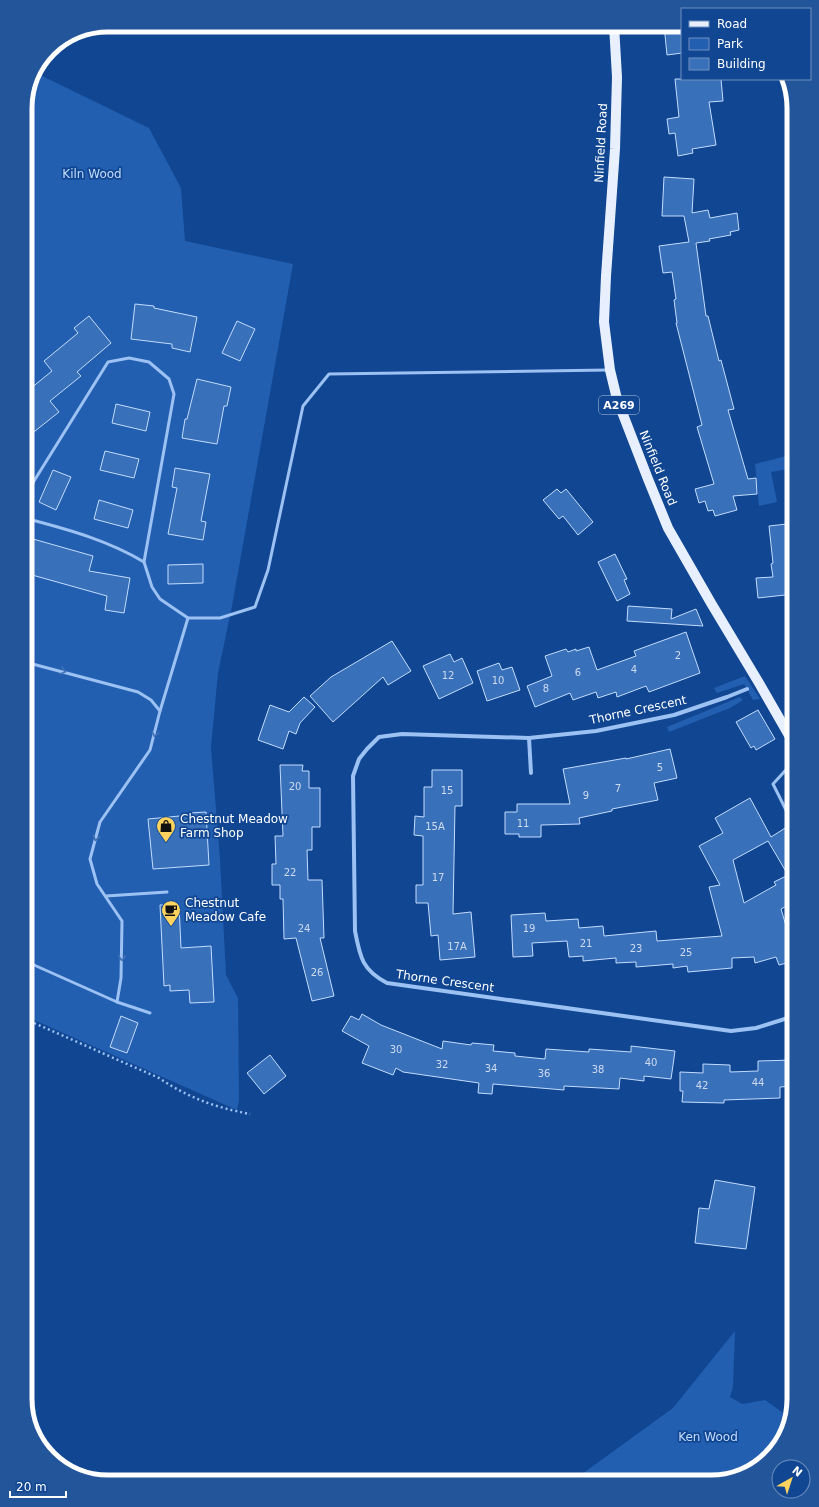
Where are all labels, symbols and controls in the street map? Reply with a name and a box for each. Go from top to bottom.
legend [681,8,811,80]
text: Road [717,17,747,31]
text: Park [717,37,743,51]
text: Building [717,57,766,71]
street label: Ninfield Road [592,103,610,183]
park label: Kiln Wood [62,167,122,181]
road number: A269 [599,396,639,414]
street label: Ninfield Road [637,428,679,508]
house number: 2 [675,650,681,661]
house number: 4 [631,664,637,675]
one-way arrow [60,667,66,675]
house number: 6 [575,667,581,678]
house number: 12 [442,670,454,681]
house number: 10 [492,675,504,686]
house number: 8 [543,683,549,694]
street label: Thorne Crescent [587,693,688,727]
one-way arrow [151,730,159,737]
house number: 5 [657,762,663,773]
house number: 20 [289,781,301,792]
house number: 7 [615,783,621,794]
house number: 15 [441,785,453,796]
house number: 9 [583,790,589,801]
place label: Chestnut Meadow Farm Shop [180,812,288,840]
shop icon: Chestnut Meadow Farm Shop [155,815,177,843]
house number: 11 [517,818,529,829]
house number: 15A [425,821,445,832]
one-way arrow [92,834,101,841]
house number: 22 [284,867,296,878]
house number: 17 [432,872,444,883]
place label: Chestnut Meadow Cafe [185,896,266,924]
cafe icon: Chestnut Meadow Cafe [160,899,182,927]
house number: 24 [298,923,310,934]
house number: 19 [523,923,535,934]
house number: 21 [580,938,592,949]
house number: 17A [447,941,467,952]
house number: 23 [630,943,642,954]
house number: 25 [680,947,692,958]
one-way arrow [117,955,126,961]
house number: 26 [311,967,323,978]
street label: Thorne Crescent [394,967,495,995]
house number: 30 [390,1044,402,1055]
house number: 40 [645,1057,657,1068]
house number: 32 [436,1059,448,1070]
house number: 34 [485,1063,497,1074]
house number: 38 [592,1064,604,1075]
house number: 36 [538,1068,550,1079]
house number: 44 [752,1077,764,1088]
house number: 42 [696,1080,708,1091]
park label: Ken Wood [678,1430,738,1444]
north arrow [771,1459,811,1499]
text: N [789,1464,805,1480]
scale bar [10,1473,66,1499]
text: 20 m [16,1480,47,1494]

